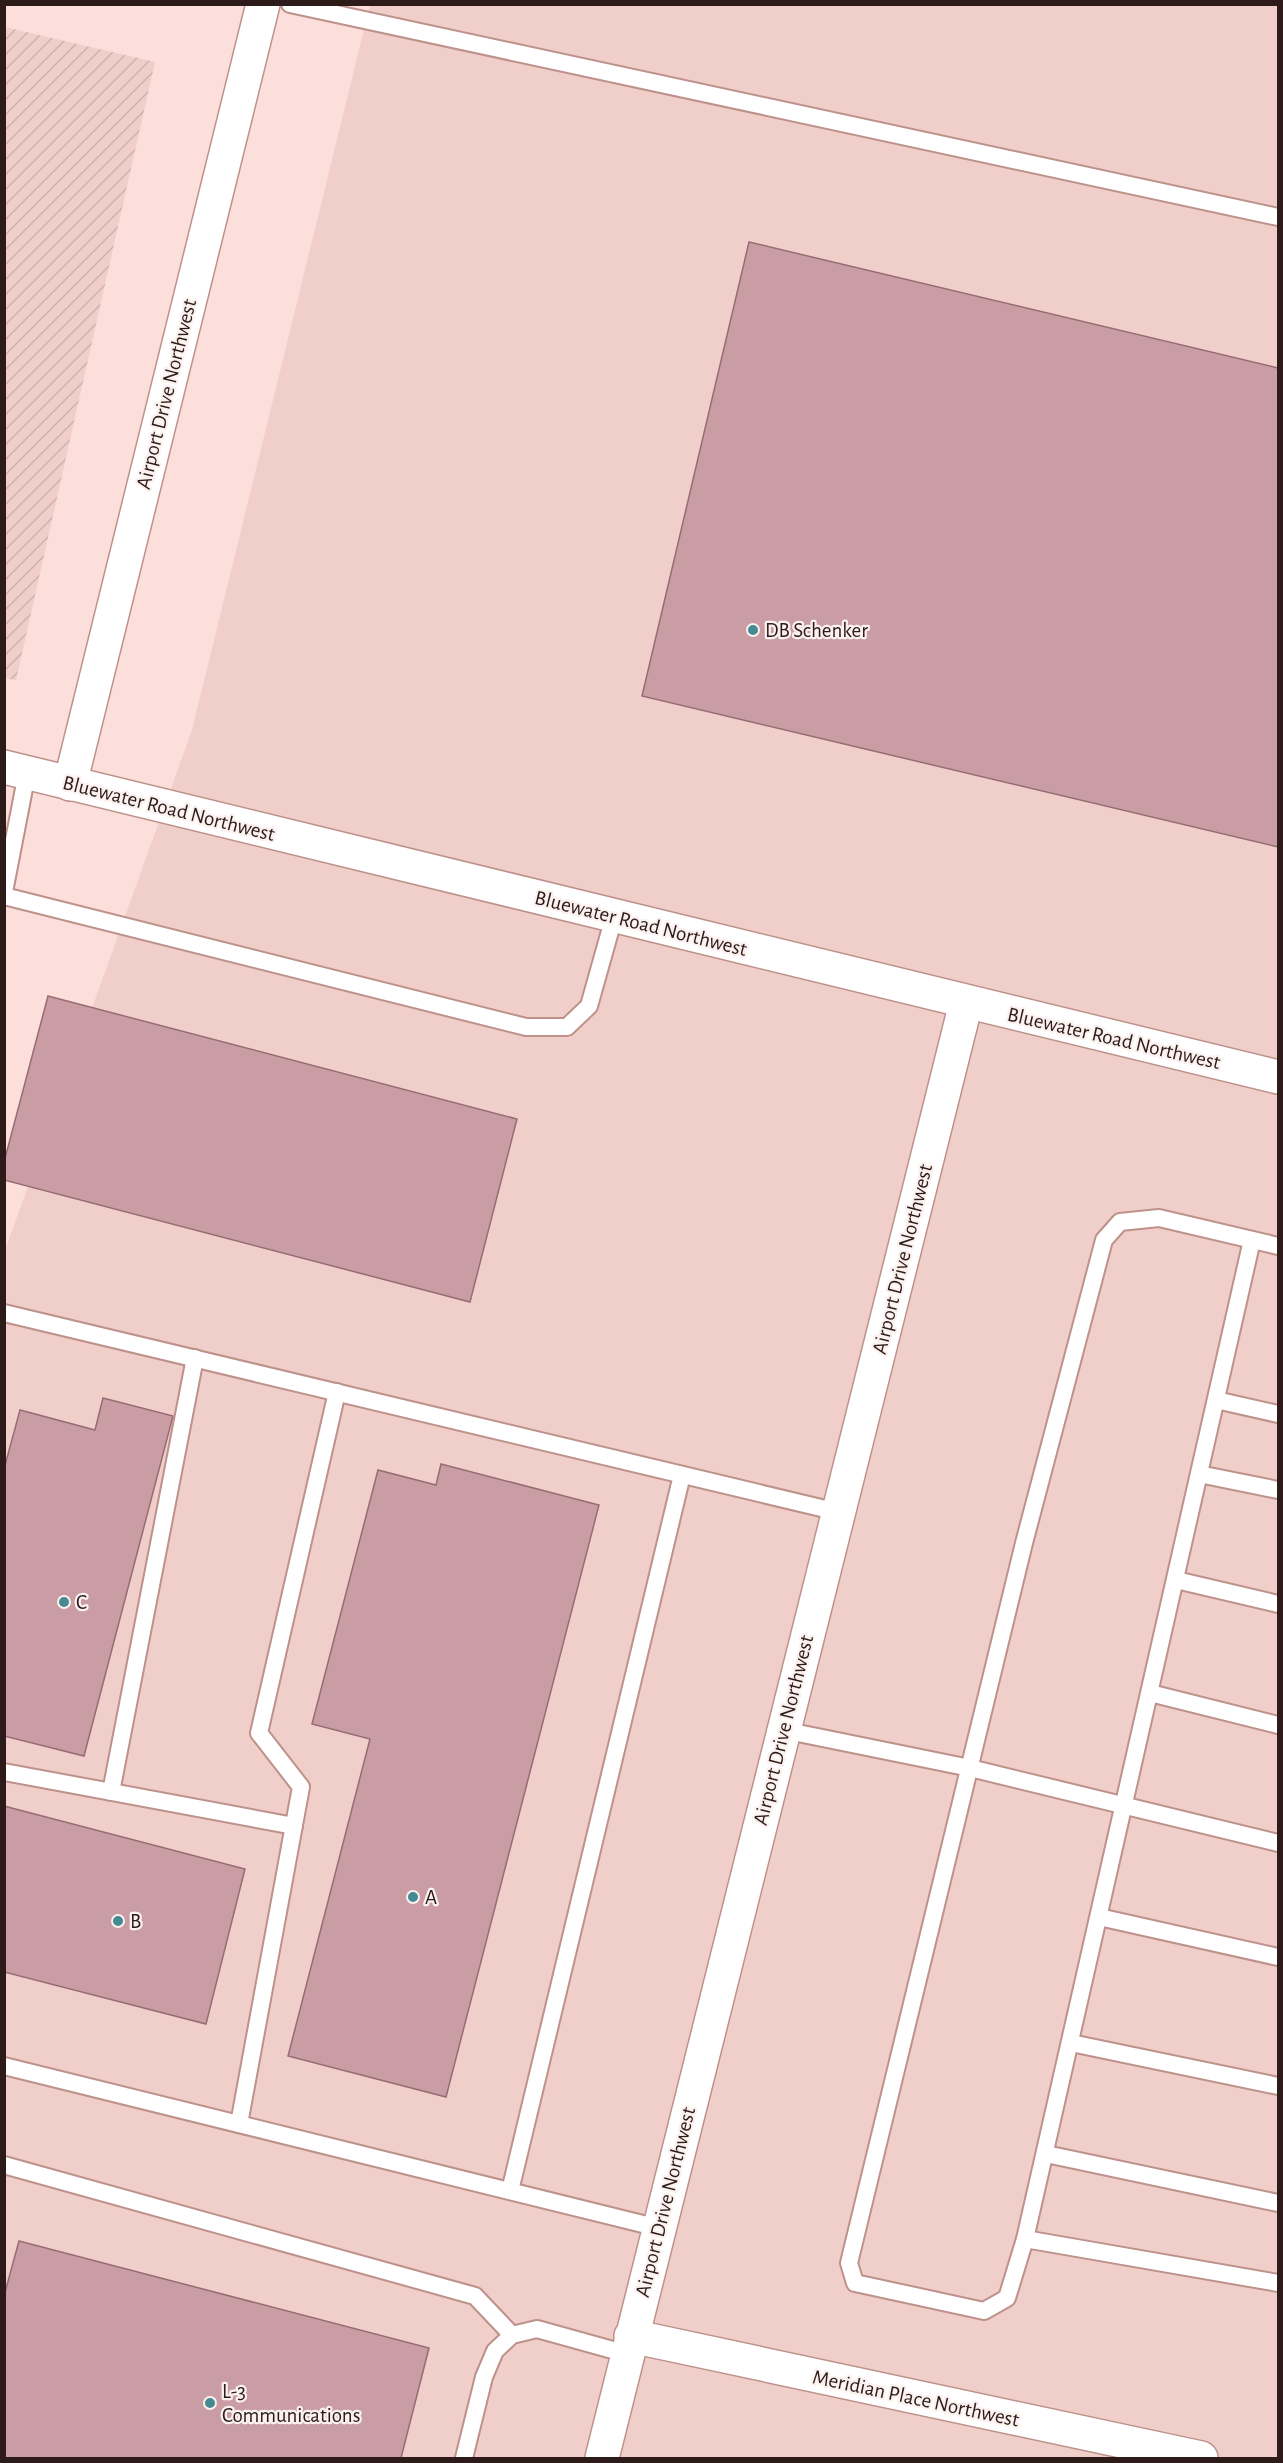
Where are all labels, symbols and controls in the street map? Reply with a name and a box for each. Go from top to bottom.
street label: Airport Drive Northwest [133,297,200,491]
place label: DB Schenker [765,620,868,641]
marker: DB Schenker [746,623,760,637]
street label: Bluewater Road Northwest [61,772,277,845]
street label: Bluewater Road Northwest [533,887,749,960]
street label: Bluewater Road Northwest [1005,1004,1223,1073]
street label: Airport Drive Northwest [869,1162,936,1356]
place label: C [76,1592,87,1613]
marker: C [57,1595,71,1609]
street label: Airport Drive Northwest [750,1633,817,1827]
place label: A [425,1887,437,1908]
marker: A [406,1890,420,1904]
place label: B [130,1911,141,1932]
marker: B [111,1914,125,1928]
street label: Airport Drive Northwest [632,2105,699,2299]
street label: Meridian Place Northwest [811,2366,1021,2431]
place label: L-3 Communications [222,2381,360,2426]
marker: L-3 Communications [203,2396,217,2410]

